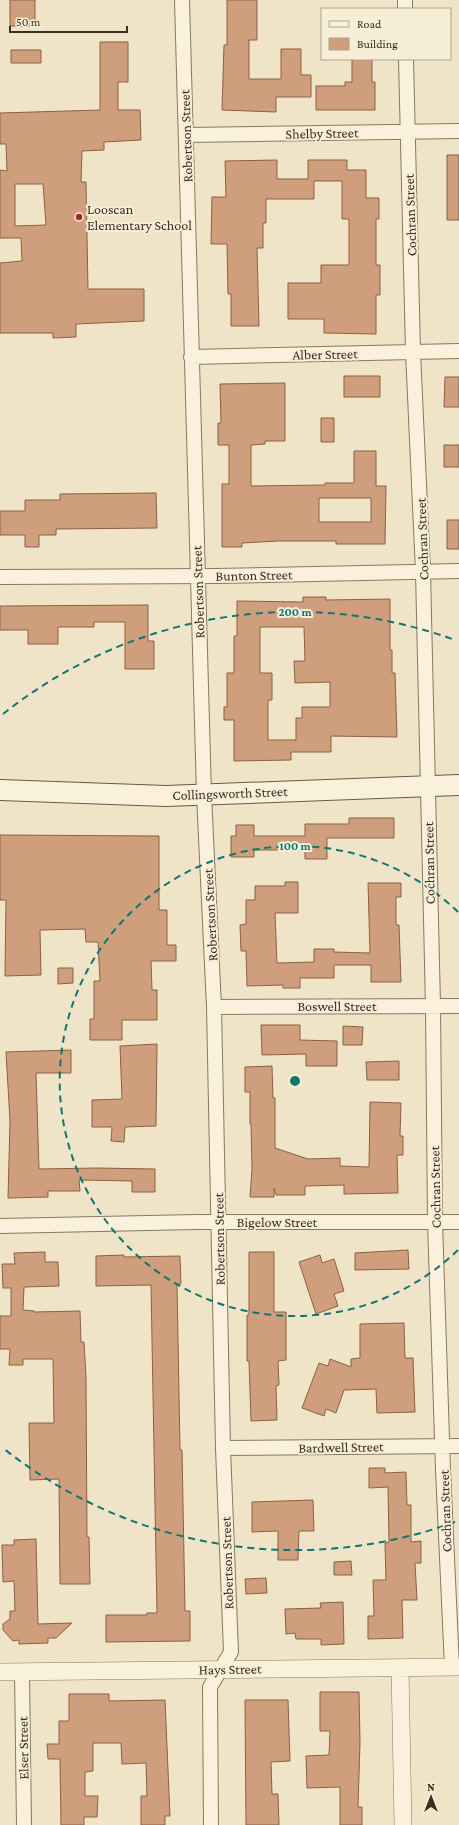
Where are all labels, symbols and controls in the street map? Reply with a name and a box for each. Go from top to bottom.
scale bar [10,8,127,34]
legend [321,8,451,60]
text: 50 m [16,15,41,29]
text: Road [357,17,382,31]
text: Building [357,37,398,51]
street label: Robertson Street [176,89,196,183]
street label: Shelby Street [285,124,359,142]
street label: Cochran Street [401,173,419,257]
place label: Looscan Elementary School [87,201,192,233]
marker: Looscan Elementary School [74,212,84,222]
street label: Alber Street [292,345,358,363]
street label: Cochran Street [413,497,431,581]
street label: Robertson Street [188,545,208,639]
street label: Bunton Street [215,566,293,584]
text: 200 m [278,605,312,619]
street label: Collingsworth Street [172,783,288,803]
street label: Cochran Street [420,821,438,904]
text: 100 m [279,839,312,853]
street label: Robertson Street [200,868,220,962]
street label: Boswell Street [297,998,377,1014]
centre of rings [288,1074,302,1088]
street label: Cochran Street [426,1145,444,1228]
street label: Robertson Street [210,1192,228,1286]
street label: Bigelow Street [237,1214,318,1230]
street label: Bardwell Street [298,1438,384,1456]
street label: Cochran Street [436,1469,454,1553]
street label: Robertson Street [217,1516,237,1610]
street label: Hays Street [198,1660,262,1678]
street label: Elser Street [14,1716,32,1780]
north arrow [411,1777,451,1817]
text: N [427,1781,435,1793]

